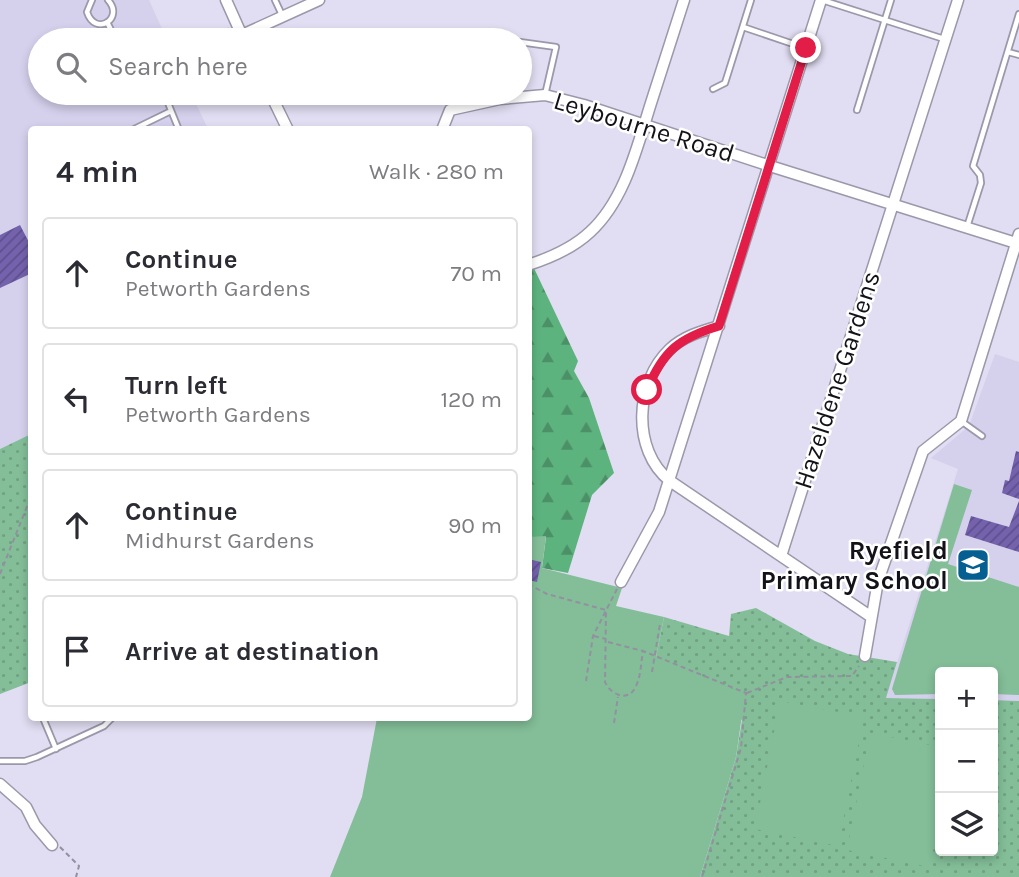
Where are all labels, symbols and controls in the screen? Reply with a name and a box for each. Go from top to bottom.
search box [28,28,532,105]
route end [790,32,821,63]
icon: search [52,48,90,86]
text: Search here [108,51,248,82]
street label: Leybourne Road [550,85,738,169]
text: 4 min [56,154,138,190]
text: Walk · 280 m [369,158,504,185]
text: Continue [125,244,237,275]
icon: ahead [58,254,96,292]
text: 70 m [451,260,502,287]
street label: Hazeldene Gardens [787,267,887,493]
text: Petworth Gardens [125,275,311,302]
text: Turn left [125,370,227,401]
route start [631,374,662,405]
icon: left [58,380,96,418]
text: 120 m [440,386,502,413]
text: Petworth Gardens [125,401,311,428]
text: Continue [125,496,237,527]
icon: ahead [58,506,96,544]
text: 90 m [448,512,502,539]
text: Midhurst Gardens [125,527,314,554]
place label: Ryefield Primary School [761,535,948,596]
school or university icon: Ryefield Primary School [954,546,992,584]
icon: arrive [58,632,96,670]
text: Arrive at destination [125,636,379,667]
map controls [935,667,998,856]
button: + [935,667,998,730]
button: − [935,730,998,793]
button: layers [935,793,998,856]

